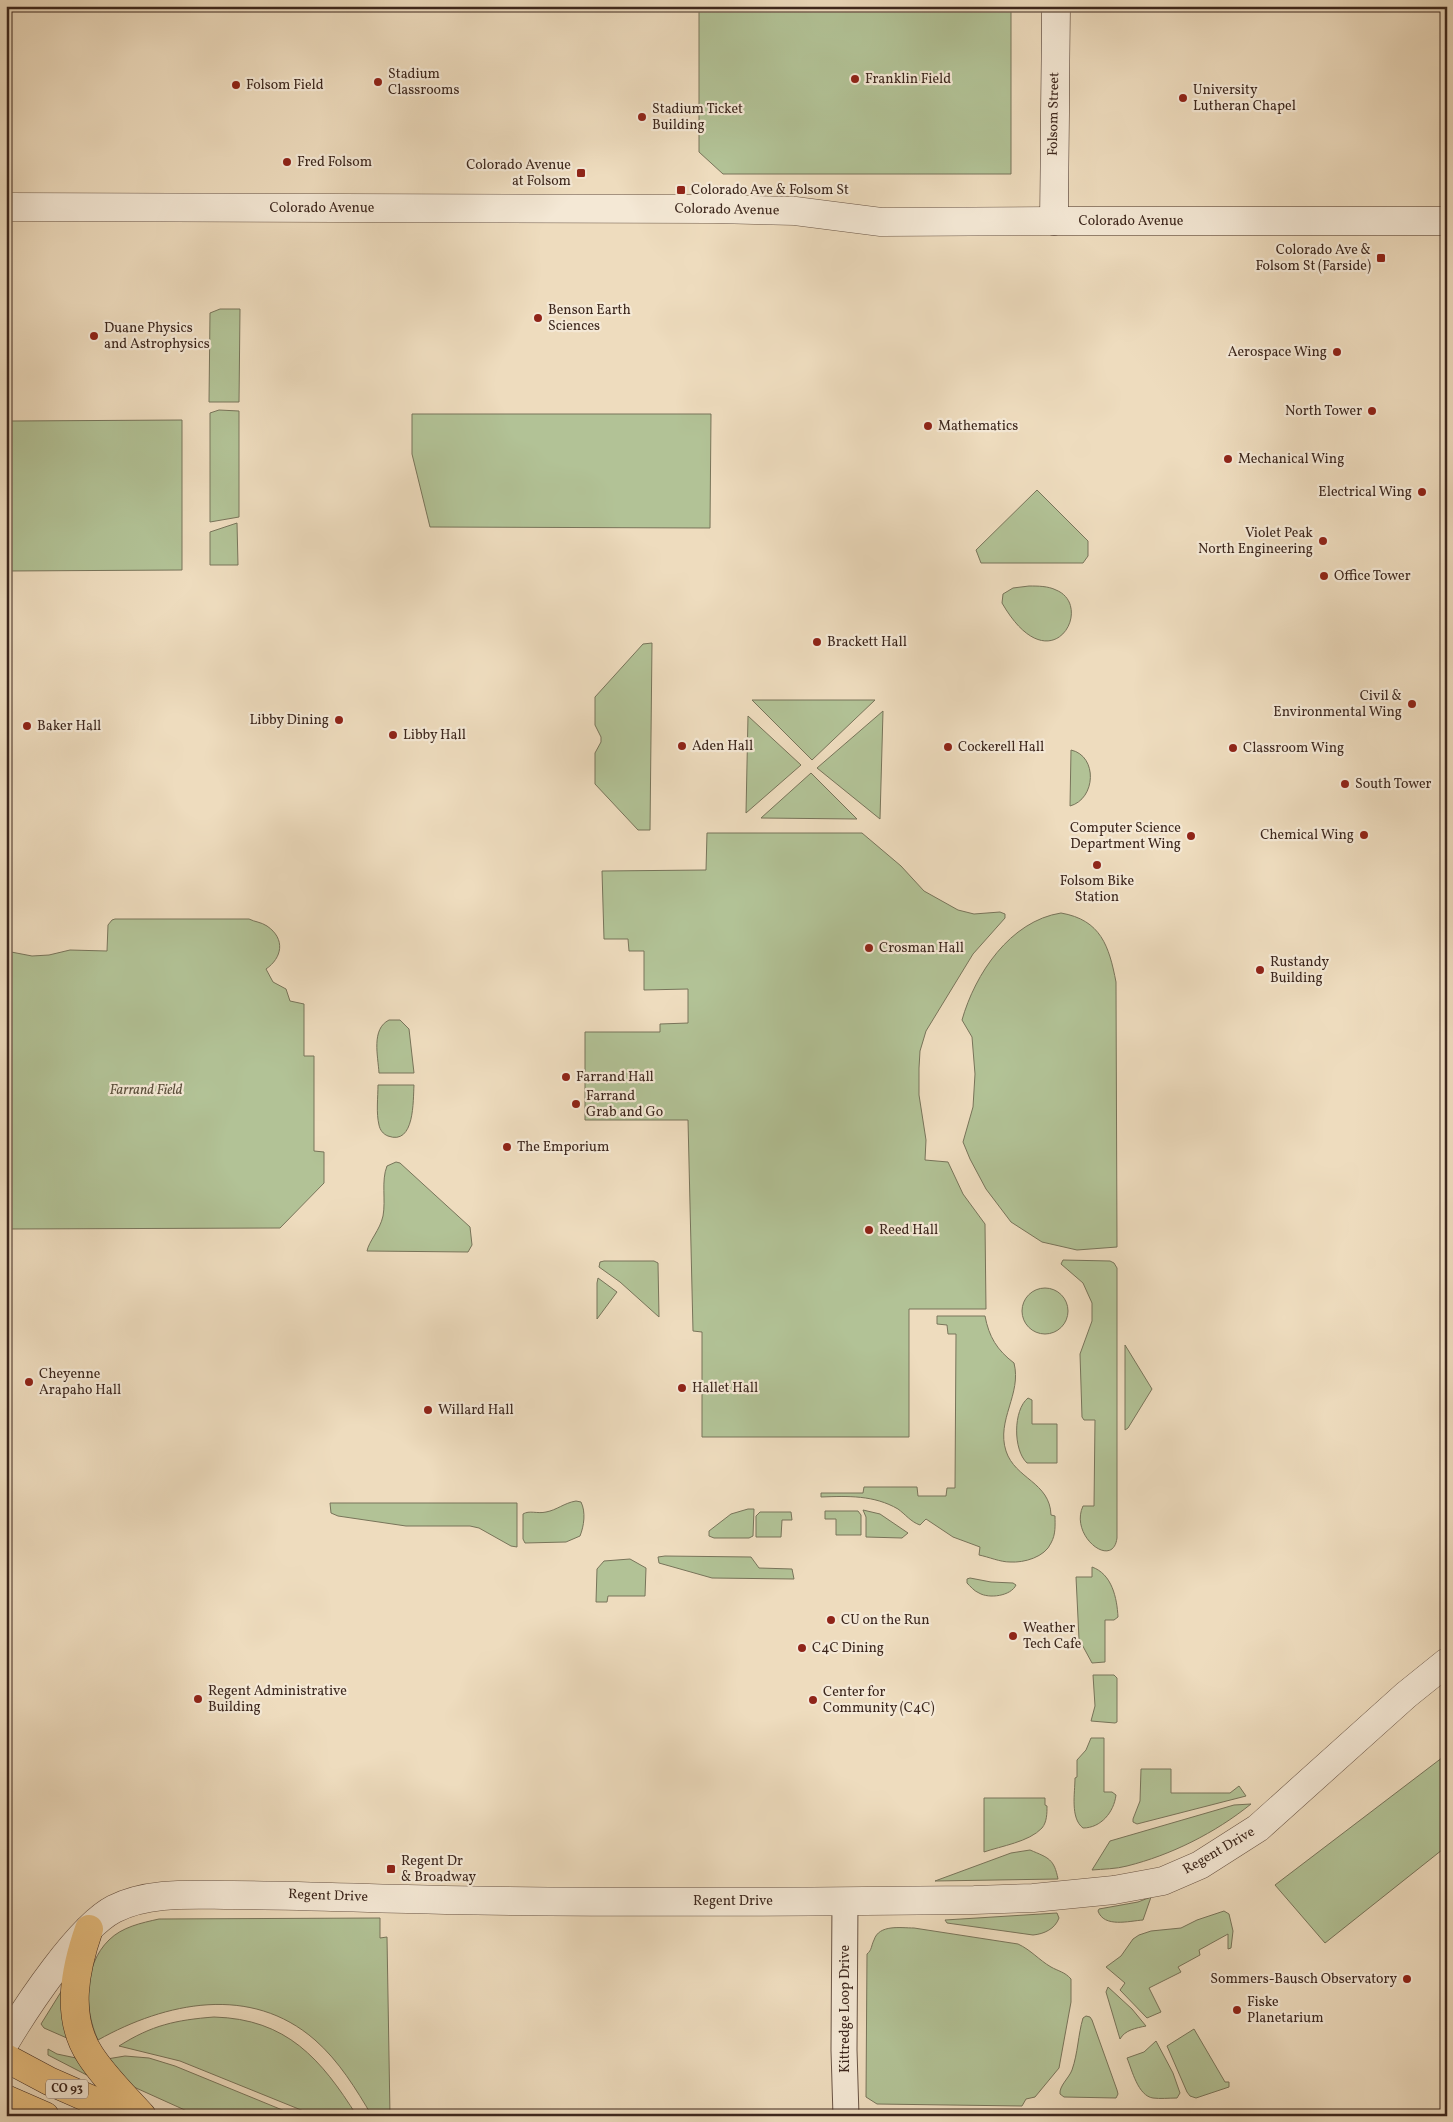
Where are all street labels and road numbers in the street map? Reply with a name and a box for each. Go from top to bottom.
street label: Folsom Street [1044,72,1064,156]
street label: Colorado Avenue [270,199,375,218]
street label: Colorado Avenue [674,200,780,220]
street label: Colorado Avenue [1079,212,1184,231]
street label: Regent Drive [1180,1823,1259,1879]
street label: Regent Drive [288,1885,369,1907]
street label: Regent Drive [693,1892,773,1911]
street label: Kittredge Loop Drive [836,1945,855,2073]
road number: CO 93 [46,2080,88,2098]

